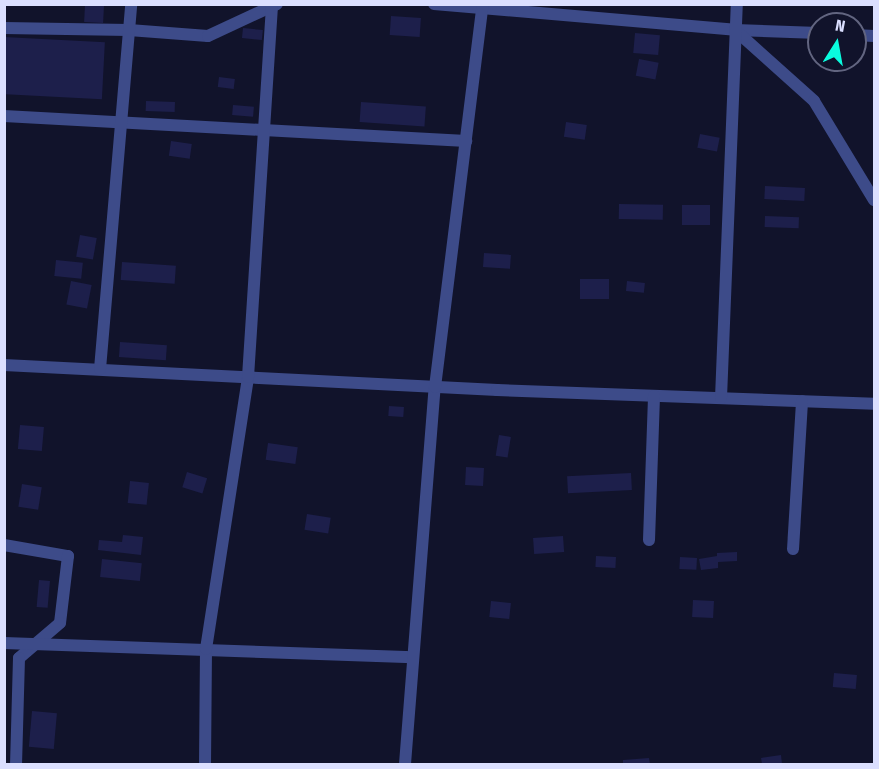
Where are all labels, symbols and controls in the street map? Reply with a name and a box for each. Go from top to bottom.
north arrow [807,12,867,72]
text: N [834,16,847,36]

